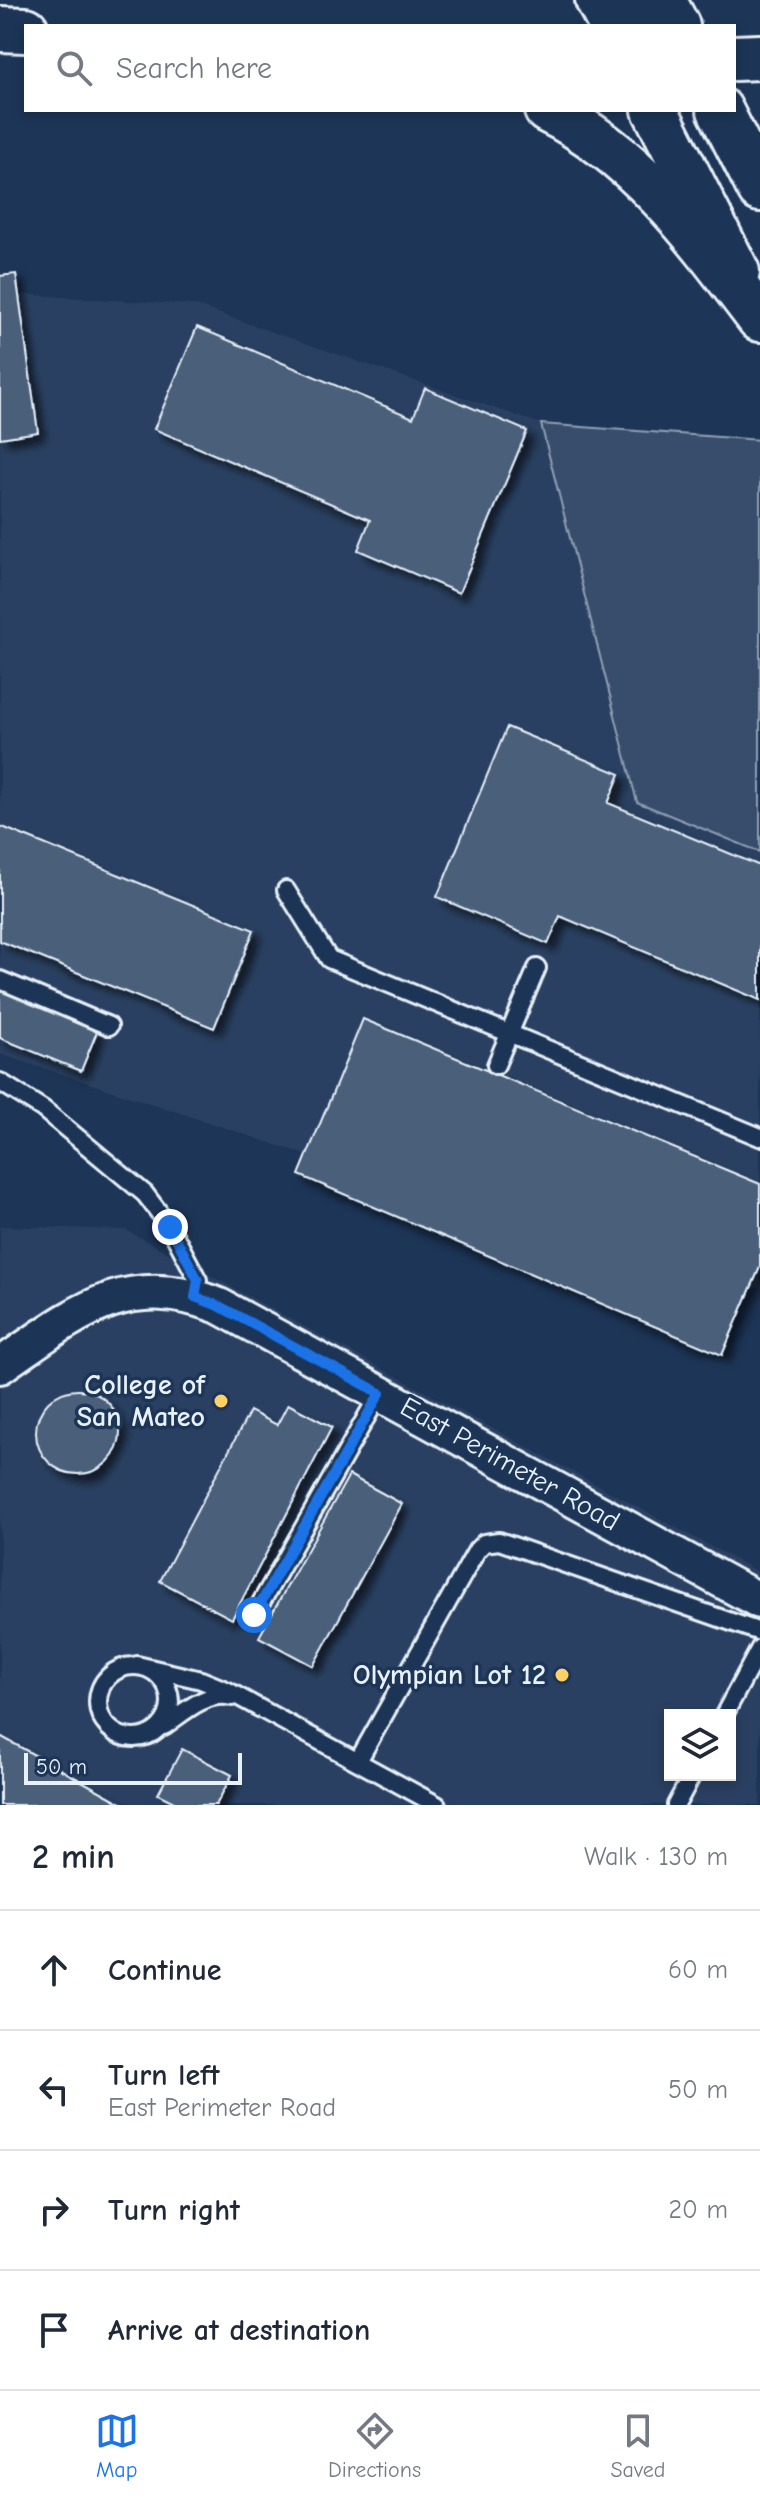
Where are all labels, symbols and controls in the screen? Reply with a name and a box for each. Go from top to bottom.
search box [24,24,736,112]
icon: search [52,46,96,90]
text: Search here [116,51,272,86]
route end [152,1209,188,1245]
place label: College of San Mateo [77,1369,206,1433]
street label: East Perimeter Road [395,1390,625,1538]
marker: College of San Mateo [212,1392,230,1410]
route start [236,1597,272,1633]
place label: Olympian Lot 12 [353,1659,546,1691]
marker: Olympian Lot 12 [553,1666,571,1684]
map controls [664,1709,736,1781]
button: layers [664,1709,736,1781]
scale bar [24,1749,242,1785]
text: 50 m [36,1754,87,1780]
text: 2 min [32,1837,115,1877]
text: Walk · 130 m [584,1842,728,1872]
icon: ahead [32,1948,76,1992]
text: Continue [108,1953,222,1988]
text: 60 m [668,1955,728,1985]
text: Turn left [108,2058,220,2093]
icon: left [32,2068,76,2112]
text: 50 m [668,2075,728,2105]
text: East Perimeter Road [108,2093,336,2123]
icon: right [32,2188,76,2232]
text: Turn right [108,2193,240,2228]
text: 20 m [668,2195,728,2225]
icon: arrive [32,2308,76,2352]
text: Arrive at destination [108,2313,370,2348]
tab: Map [95,2409,139,2483]
tab: Directions [328,2409,421,2483]
tab: Saved [610,2409,665,2483]

